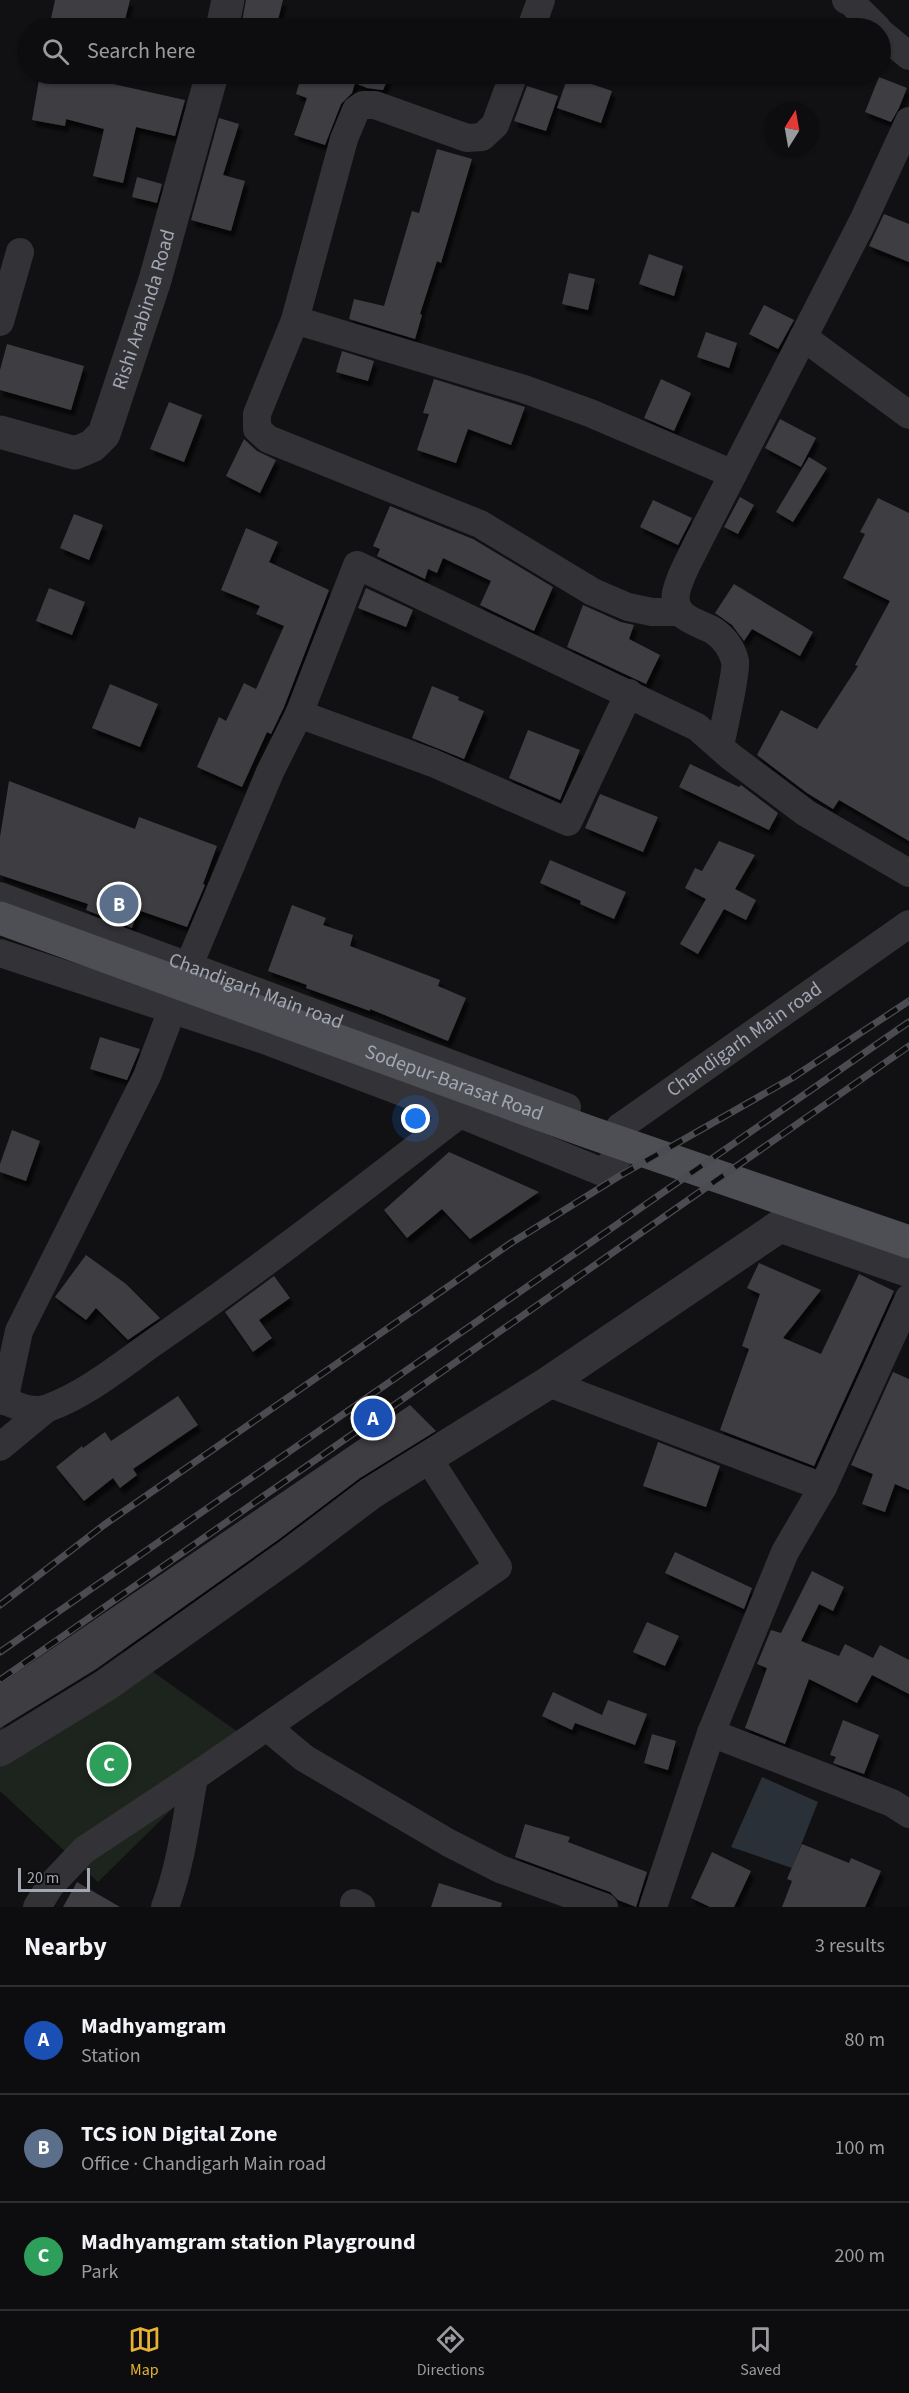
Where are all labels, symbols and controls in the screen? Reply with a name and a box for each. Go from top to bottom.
search box [18,18,891,84]
icon: search [39,35,72,68]
text: Search here [87,35,195,67]
north arrow [765,102,819,156]
street label: Rishi Arabinda Road [106,226,182,394]
pin: B [100,882,138,926]
street label: Chandigarh Main road [165,946,347,1036]
street label: Chandigarh Main road [661,975,828,1104]
street label: Sodepur-Barasat Road [361,1038,547,1128]
your location [401,1104,430,1133]
pin: A [354,1396,392,1440]
pin: C [90,1742,128,1786]
scale bar [18,1865,90,1892]
text: 20 m [27,1867,59,1889]
text: Nearby [24,1928,107,1965]
text: 3 results [815,1932,885,1960]
text: Madhyamgram [81,2010,226,2042]
text: A [38,2026,49,2054]
text: 80 m [845,2026,885,2054]
text: Station [81,2042,141,2070]
text: TCS iON Digital Zone [81,2118,278,2150]
text: B [37,2134,50,2162]
text: 100 m [835,2134,885,2162]
text: Office · Chandigarh Main road [81,2150,326,2178]
text: Madhyamgram station Playground [81,2226,416,2258]
text: C [38,2242,49,2270]
text: 200 m [835,2242,885,2270]
text: Park [81,2258,118,2286]
tab: Map [128,2323,161,2381]
tab: Directions [417,2323,484,2381]
tab: Saved [740,2323,781,2381]

